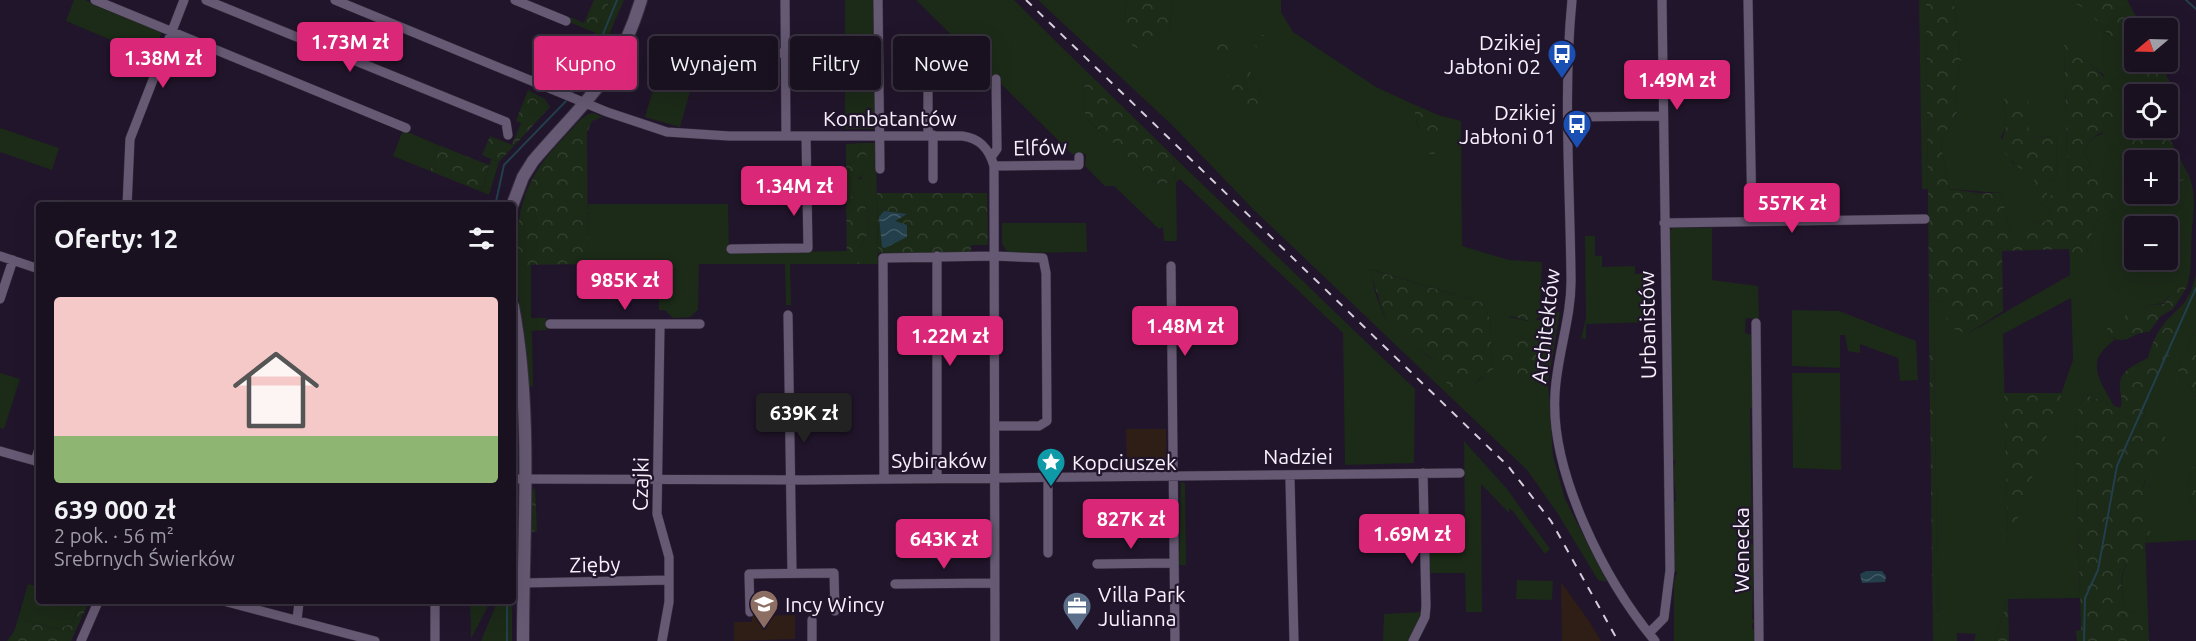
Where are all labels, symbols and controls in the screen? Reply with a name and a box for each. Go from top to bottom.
north arrow [2124,18,2178,72]
map controls [2124,18,2178,270]
pin: 1.73M zł [288,22,412,73]
text: 1.73M zł [311,30,389,53]
place label: Dzikiej Jabłoni 02 [1444,30,1541,78]
chip: Kupno [534,36,637,90]
chip: Wynajem [649,36,778,90]
chip: Filtry [790,36,881,90]
chip: Nowe [893,36,990,90]
pin: 1.38M zł [101,38,225,89]
bus stop icon: Dzikiej Jabłoni 02 [1546,38,1578,80]
text: 1.38M zł [124,46,202,69]
pin: 1.49M zł [1615,60,1739,111]
text: 1.49M zł [1638,68,1716,91]
button: locate [2124,84,2178,138]
place label: Dzikiej Jabłoni 01 [1459,100,1556,148]
street label: Kombatantów [823,106,957,130]
bus stop icon: Dzikiej Jabłoni 01 [1561,108,1593,150]
street label: Elfów [1013,135,1067,159]
button: + [2124,150,2178,204]
pin: 1.34M zł [732,166,856,217]
text: 1.34M zł [755,174,833,197]
pin: 557K zł [1737,183,1847,234]
text: 557K zł [1758,191,1826,214]
button: − [2124,216,2178,270]
icon: filters [465,222,498,255]
text: Oferty: 12 [54,224,178,253]
pin: 985K zł [570,260,680,311]
street label: Architektów [1526,267,1564,385]
text: 985K zł [591,268,659,291]
street label: Urbanistów [1634,271,1660,379]
pin: 1.48M zł [1123,306,1247,357]
text: 1.48M zł [1146,314,1224,337]
pin: 1.22M zł [888,316,1012,367]
text: 1.22M zł [911,324,989,347]
icon: home [222,336,330,444]
pin: 639K zł [749,393,859,444]
text: 639K zł [770,401,838,424]
street label: Nadziei [1263,444,1333,468]
place icon: Kopciuszek [1035,446,1067,488]
street label: Sybiraków [891,448,987,472]
place label: Kopciuszek [1072,450,1177,474]
street label: Czajki [628,457,652,511]
text: 639 000 zł [54,495,176,524]
pin: 827K zł [1076,499,1186,550]
text: 827K zł [1097,507,1165,530]
street label: Wenecka [1729,507,1753,593]
pin: 1.69M zł [1350,514,1474,565]
pin: 643K zł [889,519,999,570]
text: 1.69M zł [1373,522,1451,545]
text: 2 pok. · 56 m² [54,524,174,547]
text: 643K zł [910,527,978,550]
text: Srebrnych Świerków [54,547,235,570]
street label: Zięby [569,552,621,576]
place label: Villa Park Julianna [1098,582,1186,630]
school or university icon: Incy Wincy [748,588,780,630]
office icon: Villa Park Julianna [1061,590,1093,632]
place label: Incy Wincy [785,592,884,616]

